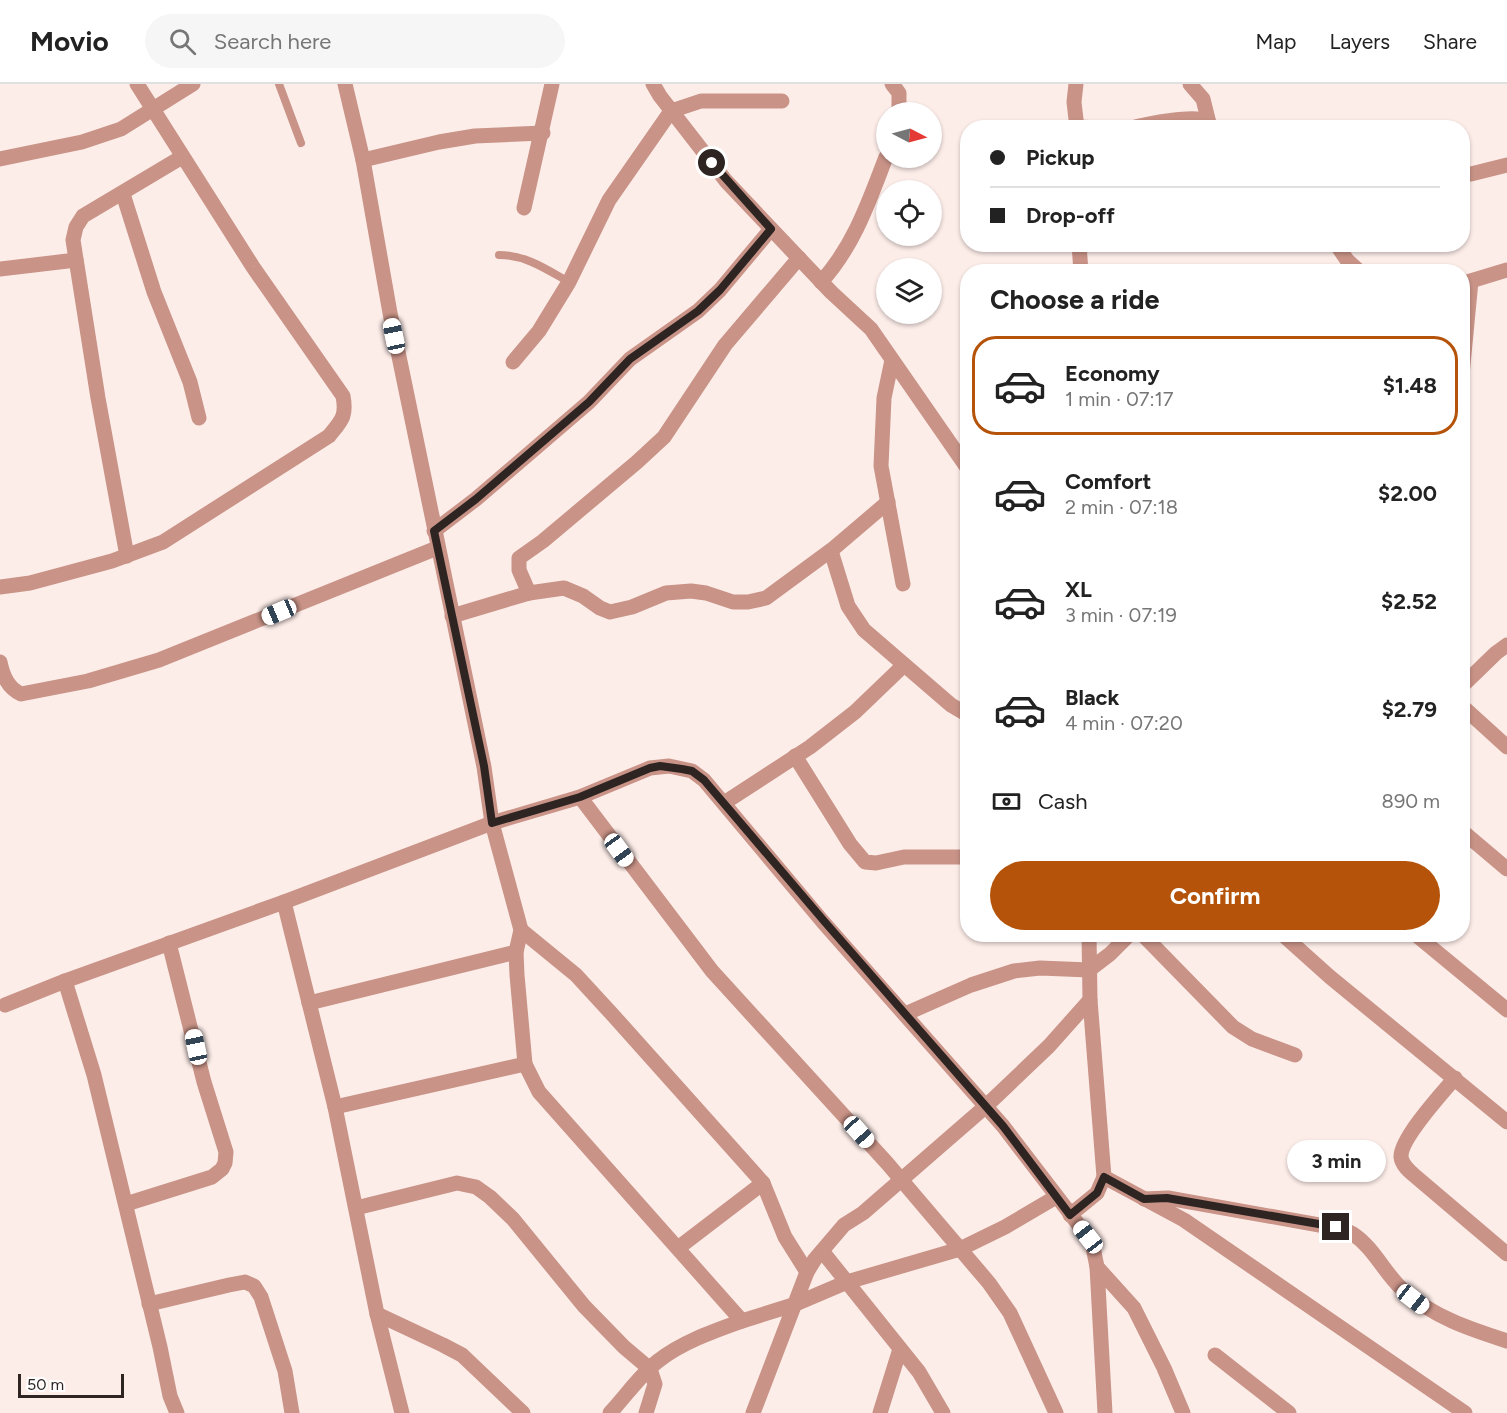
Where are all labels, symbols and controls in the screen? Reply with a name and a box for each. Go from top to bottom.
search box [145,14,565,68]
text: Movio [30,24,109,58]
icon: search [166,25,199,58]
text: Search here [214,28,331,55]
text: Map [1256,29,1296,54]
text: Layers [1329,29,1390,54]
text: Share [1423,29,1477,54]
north arrow [876,102,942,168]
map controls [876,102,942,324]
text: Pickup [1026,144,1095,171]
route start [698,149,725,176]
button: locate [876,180,942,246]
text: Drop-off [1026,202,1115,229]
button: layers [876,258,942,324]
text: Choose a ride [990,283,1159,316]
car [381,317,407,355]
icon: car [993,359,1047,413]
text: Economy [1065,360,1160,387]
text: $1.48 [1383,372,1437,399]
text: 1 min · 07:17 [1065,387,1174,411]
icon: car [993,467,1047,521]
text: Comfort [1065,468,1151,495]
text: $2.00 [1378,480,1437,507]
text: 2 min · 07:18 [1065,495,1178,519]
icon: car [993,575,1047,629]
text: XL [1065,576,1092,603]
text: $2.52 [1381,588,1437,615]
car [259,597,299,627]
text: 3 min · 07:19 [1065,603,1177,627]
icon: car [993,683,1047,737]
text: Black [1065,684,1119,711]
text: $2.79 [1382,696,1437,723]
text: 4 min · 07:20 [1065,711,1183,735]
icon: cash [990,785,1023,818]
text: Cash [1038,788,1088,815]
text: 890 m [1382,789,1440,813]
car [601,830,637,870]
button: Confirm [990,861,1440,930]
car [183,1028,209,1066]
car [840,1113,878,1151]
callout: 3 min [1286,1140,1386,1182]
text: 3 min [1312,1149,1361,1173]
route end [1322,1213,1349,1240]
car [1070,1217,1106,1257]
car [1393,1281,1433,1317]
scale bar [18,1371,124,1398]
text: 50 m [27,1375,64,1394]

